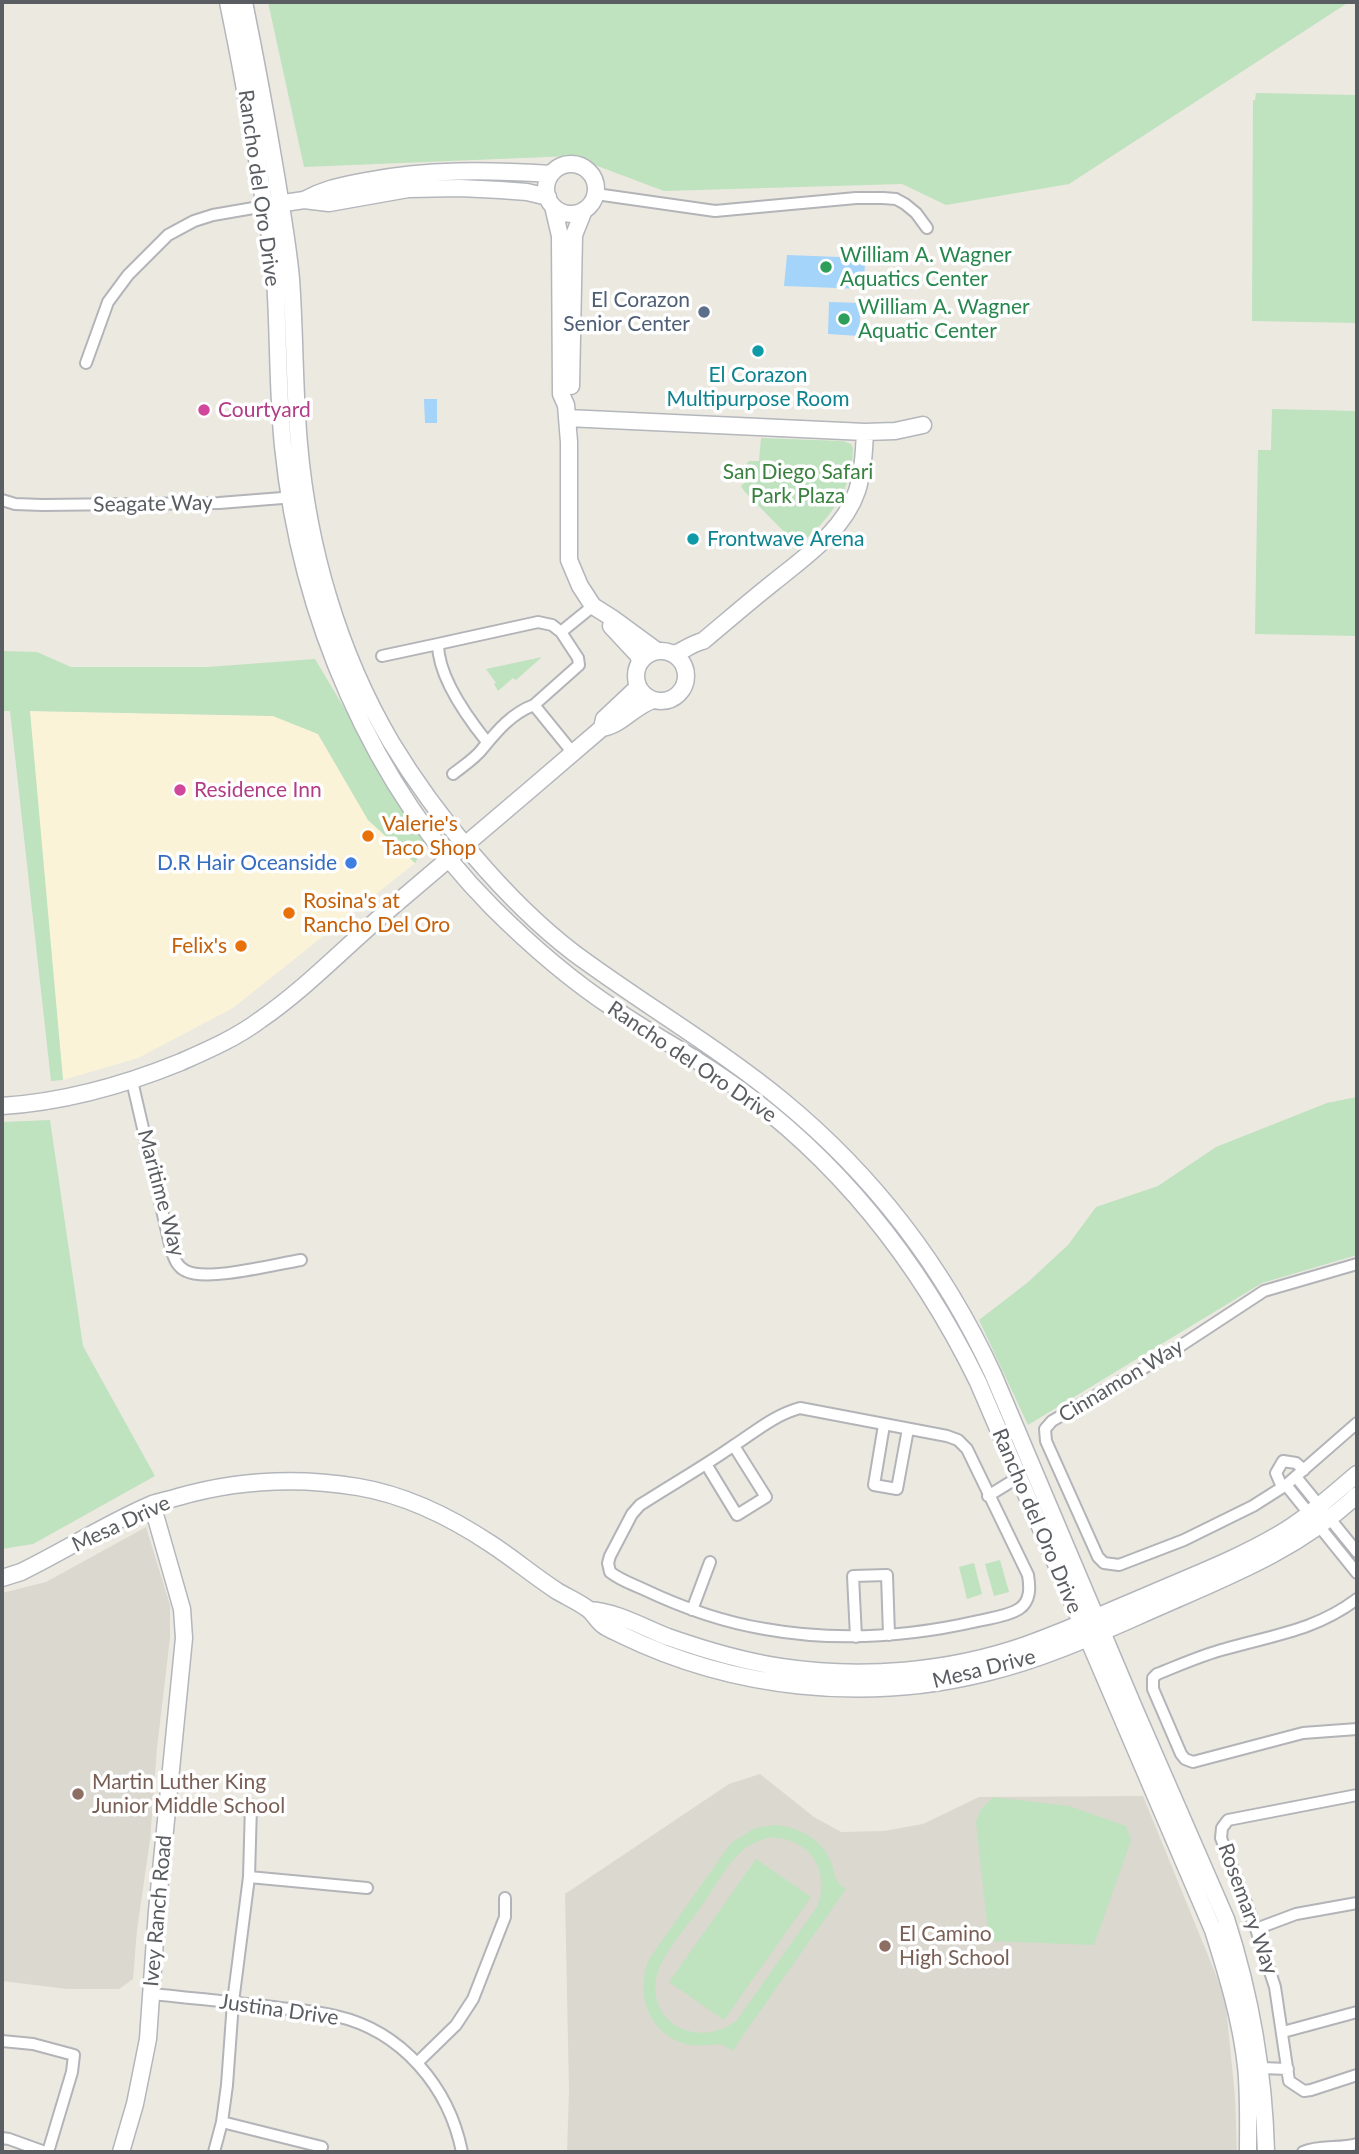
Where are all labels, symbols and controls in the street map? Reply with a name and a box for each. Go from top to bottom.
street label: Rancho del Oro Drive [233,88,285,288]
place label: William A. Wagner Aquatics Center [840,242,1012,292]
marker: William A. Wagner Aquatics Center [818,259,834,275]
place label: El Corazon Senior Center [563,287,690,337]
place label: William A. Wagner Aquatic Center [858,294,1030,344]
marker: El Corazon Senior Center [696,304,712,320]
marker: William A. Wagner Aquatic Center [836,311,852,327]
marker: El Corazon Multipurpose Room [750,343,766,359]
place label: El Corazon Multipurpose Room [667,362,849,412]
place label: Courtyard [218,397,311,423]
marker: Courtyard [196,402,212,418]
park label: San Diego Safari Park Plaza [723,459,873,509]
street label: Seagate Way [93,490,213,518]
place label: Frontwave Arena [707,526,864,552]
marker: Frontwave Arena [685,531,701,547]
place label: Residence Inn [194,777,322,803]
marker: Residence Inn [172,782,188,798]
place label: Valerie's Taco Shop [382,811,476,861]
marker: Valerie's Taco Shop [360,828,376,844]
place label: D.R Hair Oceanside [157,850,337,876]
marker: D.R Hair Oceanside [343,855,359,871]
place label: Rosina's at Rancho Del Oro [303,888,450,938]
marker: Rosina's at Rancho Del Oro [281,905,297,921]
place label: Felix's [171,933,227,959]
marker: Felix's [233,938,249,954]
street label: Rancho del Oro Drive [603,996,781,1128]
street label: Maritime Way [132,1127,190,1259]
street label: Cinnamon Way [1054,1334,1188,1428]
street label: Rancho del Oro Drive [987,1425,1087,1617]
street label: Mesa Drive [68,1490,174,1558]
street label: Mesa Drive [930,1644,1038,1694]
place label: Martin Luther King Junior Middle School [92,1769,285,1819]
marker: Martin Luther King Junior Middle School [70,1786,86,1802]
street label: Ivey Ranch Road [139,1834,177,1988]
street label: Rosemary Way [1213,1840,1283,1978]
place label: El Camino High School [899,1921,1010,1971]
marker: El Camino High School [877,1938,893,1954]
street label: Justina Drive [218,1989,340,2031]

